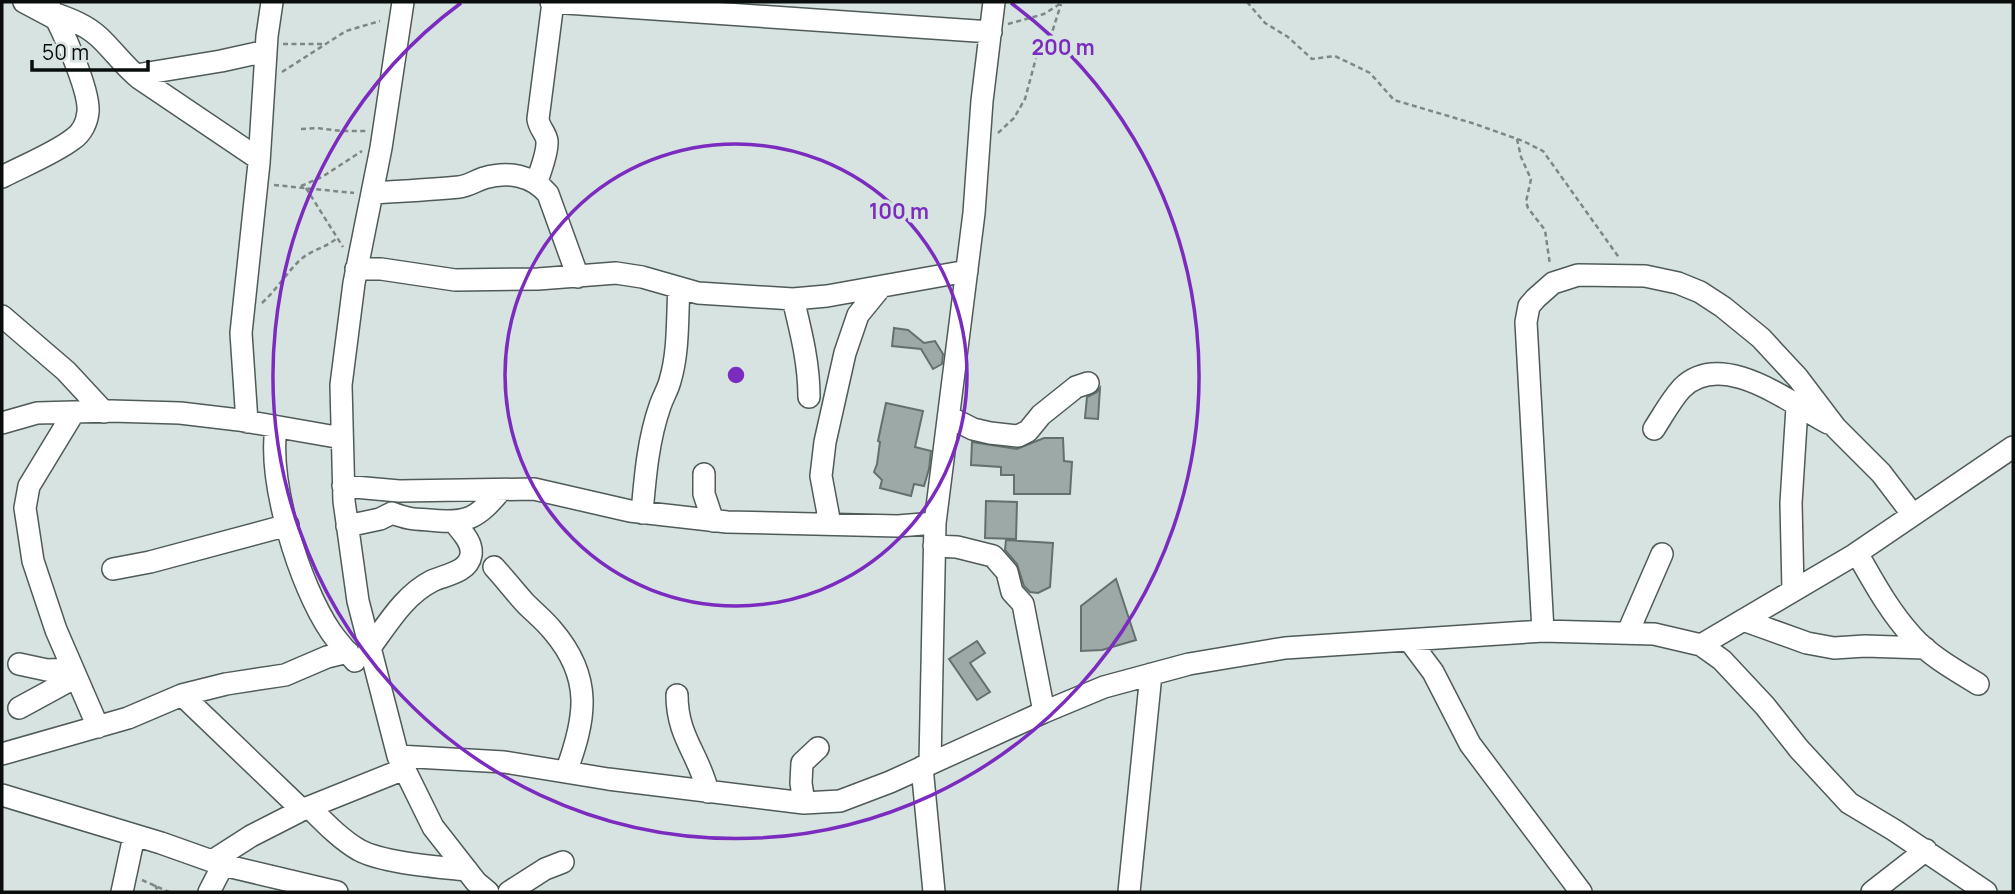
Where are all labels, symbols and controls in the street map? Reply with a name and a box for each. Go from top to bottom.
scale bar [32,28,147,72]
text: 200 m [1031,33,1095,61]
text: 50 m [42,38,89,66]
text: 100 m [869,197,929,225]
centre of rings [724,363,748,387]

